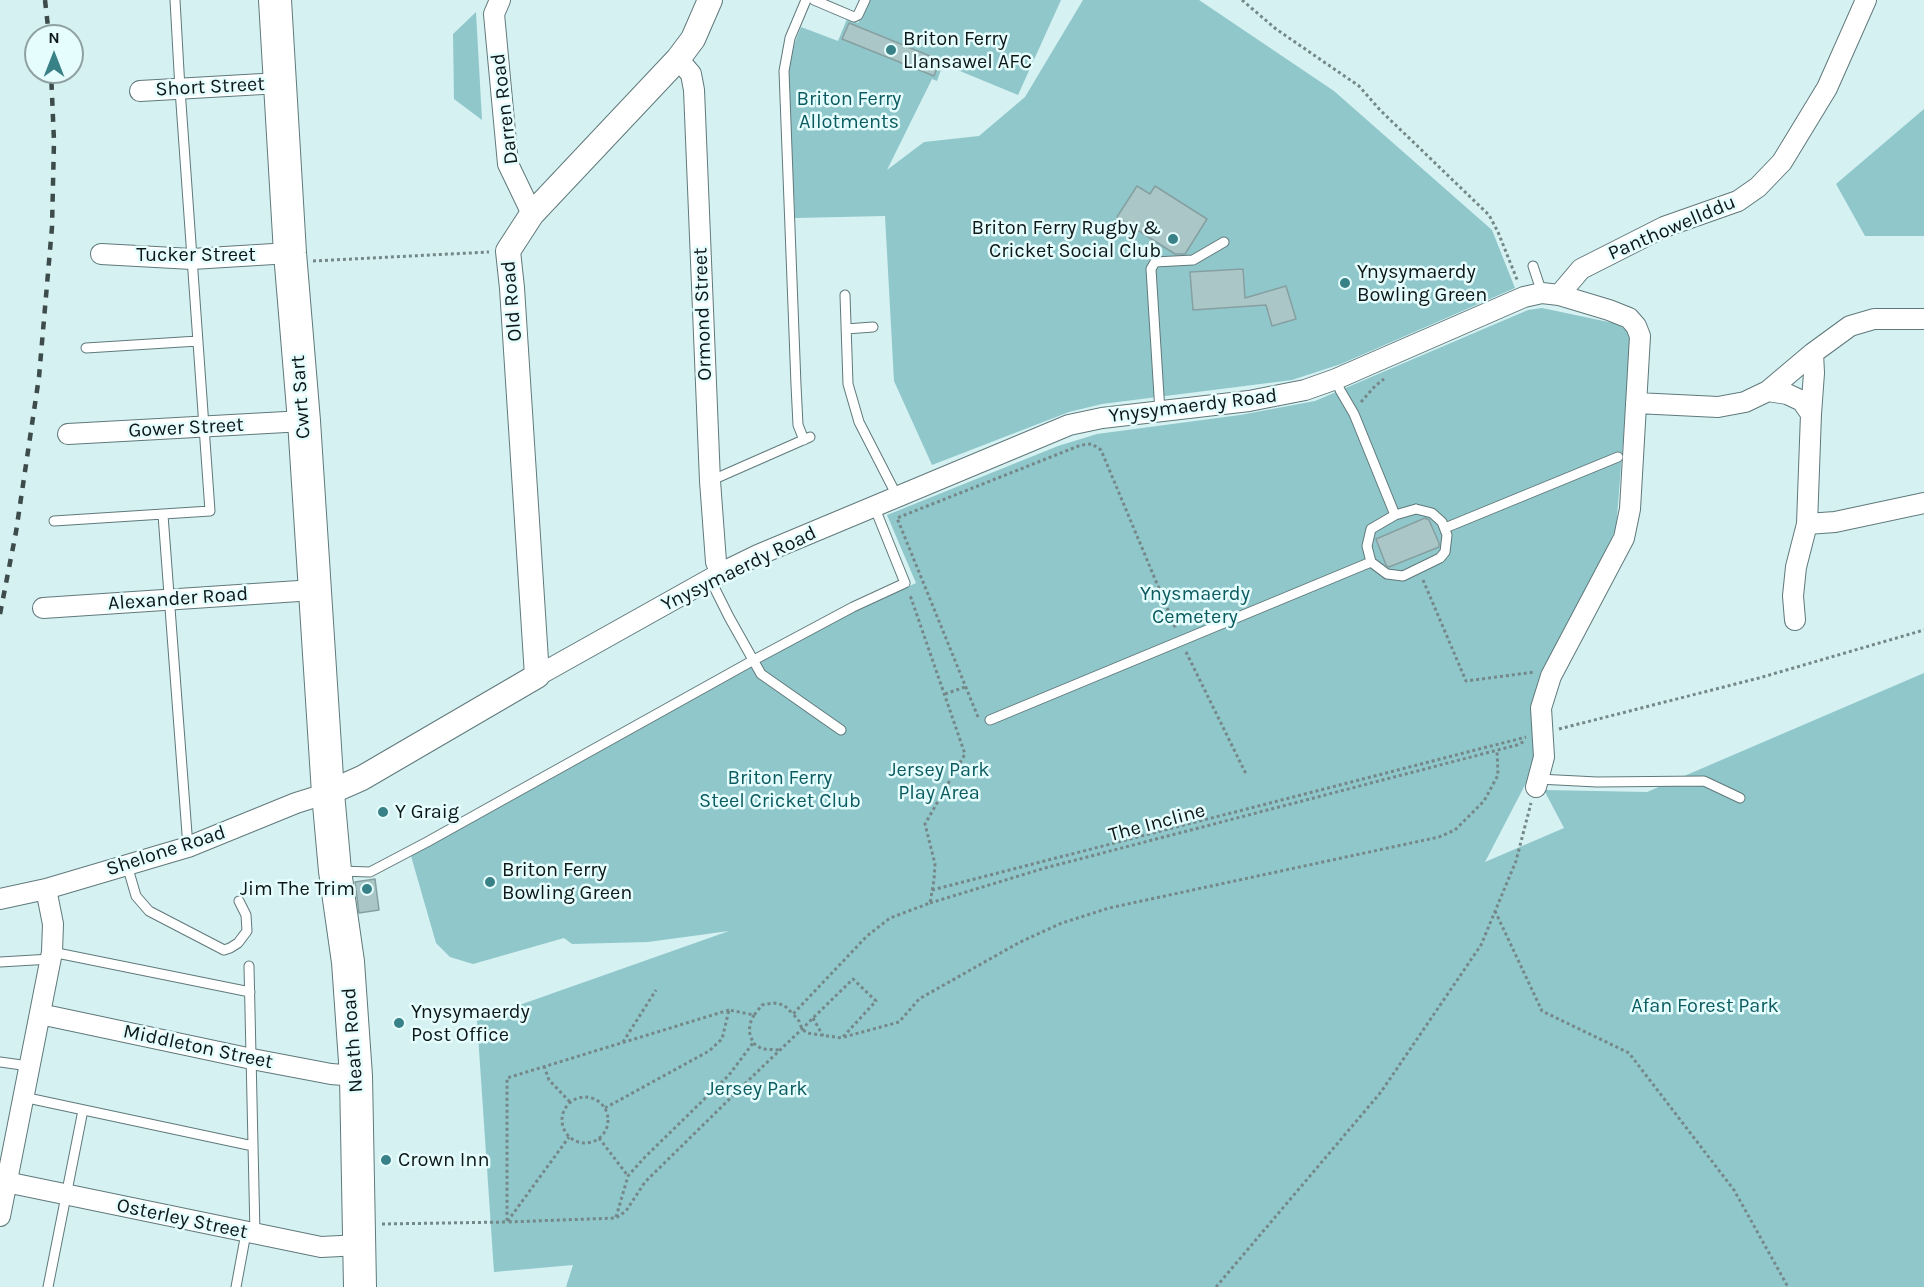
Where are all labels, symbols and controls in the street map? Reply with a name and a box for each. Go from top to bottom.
north arrow [24,24,84,84]
place label: Briton Ferry Llansawel AFC [903,27,1032,74]
text: N [48,28,60,47]
marker: Briton Ferry Llansawel AFC [884,43,898,57]
street label: Darren Road [486,52,524,166]
street label: Short Street [155,72,265,102]
park label: Briton Ferry Allotments [797,87,901,134]
street label: Panthowellddu [1605,190,1739,266]
place label: Briton Ferry Rugby & Cricket Social Club [972,216,1161,263]
marker: Briton Ferry Rugby & Cricket Social Club [1166,232,1180,246]
street label: Tucker Street [136,243,256,267]
street label: Ormond Street [689,247,717,381]
street label: Old Road [497,260,527,342]
place label: Ynysymaerdy Bowling Green [1357,260,1487,307]
marker: Ynysymaerdy Bowling Green [1338,276,1352,290]
street label: Cwrt Sart [286,354,316,440]
street label: Ynysymaerdy Road [1107,384,1279,428]
street label: Gower Street [128,413,244,443]
street label: Ynysymaerdy Road [658,521,820,617]
street label: Alexander Road [107,582,249,616]
park label: Ynysmaerdy Cemetery [1140,582,1250,629]
park label: Jersey Park Play Area [889,758,989,805]
park label: Briton Ferry Steel Cricket Club [699,766,861,813]
street label: The Incline [1106,799,1208,847]
place label: Y Graig [395,800,459,824]
marker: Y Graig [376,805,390,819]
street label: Shelone Road [103,820,229,882]
place label: Briton Ferry Bowling Green [502,858,632,905]
marker: Briton Ferry Bowling Green [483,875,497,889]
place label: Jim The Trim [240,877,355,901]
marker: Jim The Trim [360,882,374,896]
street label: Neath Road [337,987,369,1093]
park label: Afan Forest Park [1631,994,1779,1018]
place label: Ynysymaerdy Post Office [411,1000,530,1047]
marker: Ynysymaerdy Post Office [392,1016,406,1030]
street label: Middleton Street [121,1019,275,1075]
park label: Jersey Park [707,1077,807,1101]
place label: Crown Inn [398,1148,489,1172]
marker: Crown Inn [379,1153,393,1167]
street label: Osterley Street [114,1193,250,1245]

